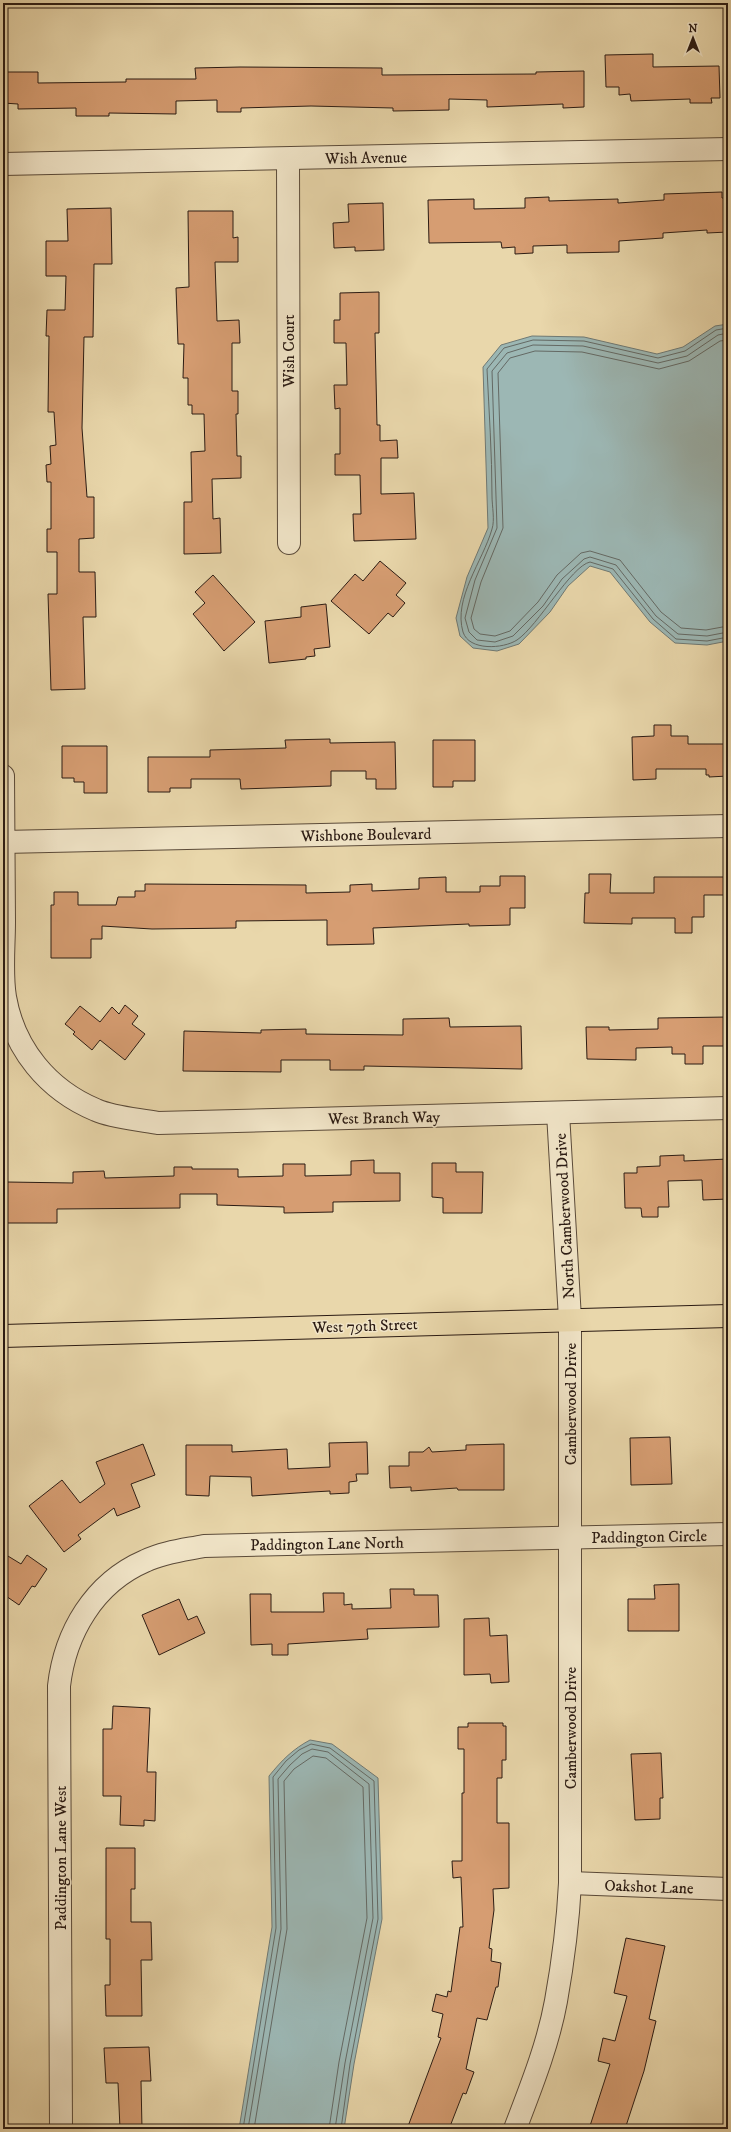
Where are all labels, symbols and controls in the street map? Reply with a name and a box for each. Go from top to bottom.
north arrow [673,18,713,58]
text: N [688,22,698,36]
street label: Wish Avenue [324,147,408,169]
street label: Wish Court [279,314,299,389]
street label: Wishbone Boulevard [299,824,432,846]
street label: West Branch Way [327,1107,441,1129]
street label: North Camberwood Drive [551,1132,579,1299]
street label: West 79th Street [311,1314,418,1338]
street label: Camberwood Drive [561,1342,581,1465]
street label: Paddington Circle [591,1526,707,1548]
street label: Paddington Lane North [250,1533,405,1555]
street label: Camberwood Drive [561,1666,581,1789]
street label: Paddington Lane West [51,1786,71,1930]
street label: Oakshot Lane [604,1875,694,1899]

